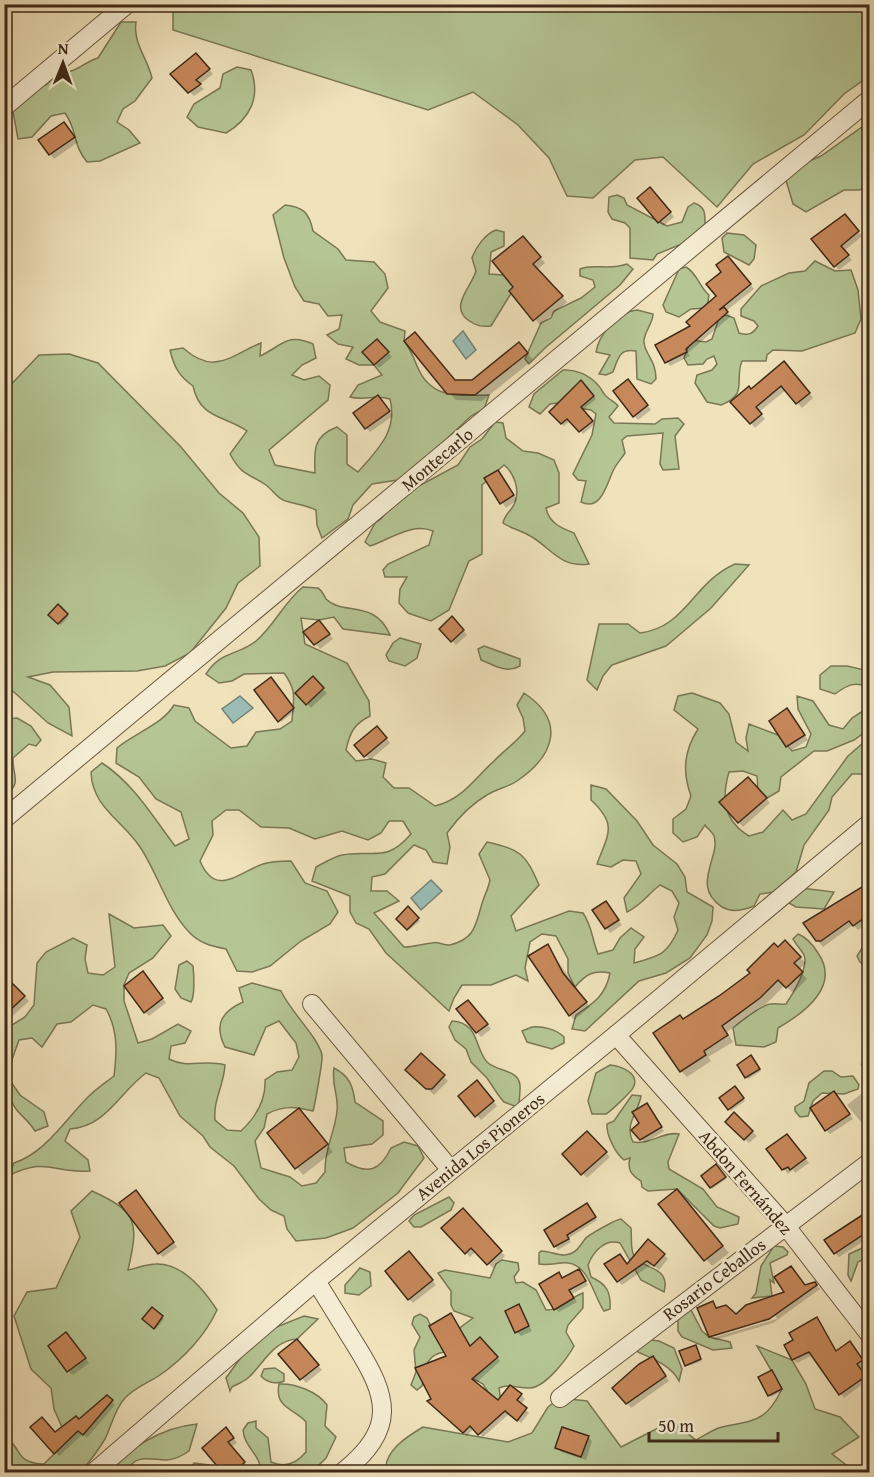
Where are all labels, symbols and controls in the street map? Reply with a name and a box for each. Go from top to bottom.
north arrow [33,33,93,93]
text: N [58,36,69,60]
street label: Montecarlo [395,421,479,497]
street label: Avenida Los Pioneros [410,1085,550,1207]
street label: Abdon Fernández [693,1123,799,1241]
street label: Rosario Ceballos [657,1231,771,1327]
scale bar [649,1405,778,1443]
text: 50 m [658,1412,694,1439]

